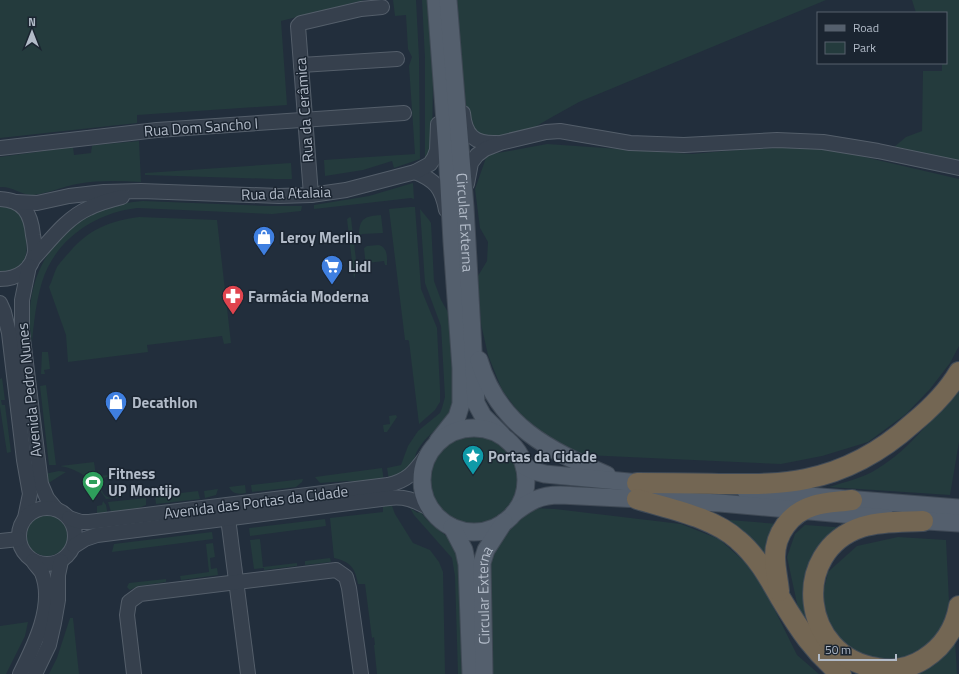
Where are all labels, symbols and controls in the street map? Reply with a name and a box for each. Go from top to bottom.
north arrow [12,12,52,52]
legend [817,12,947,64]
text: N [28,14,36,30]
text: Road [853,18,879,37]
text: Park [853,38,876,57]
street label: Rua da Cerâmica [289,56,319,163]
street label: Rua Dom Sancho I [143,112,259,142]
street label: Circular Externa [451,172,480,273]
street label: Rua da Atalaia [241,180,332,206]
shop icon: Leroy Merlin [251,224,277,257]
place label: Leroy Merlin [280,226,361,249]
supermarket icon: Lidl [319,253,345,286]
place label: Lidl [348,255,371,278]
pharmacy icon: Farmácia Moderna [220,283,246,316]
place label: Farmácia Moderna [248,285,369,308]
street label: Avenida Pedro Nunes [11,322,47,458]
shop icon: Decathlon [103,389,129,422]
place label: Decathlon [132,391,198,414]
place icon: Portas da Cidade [460,443,486,476]
place label: Portas da Cidade [488,445,597,468]
place label: Fitness UP Montijo [108,462,180,502]
sports icon: Fitness UP Montijo [80,469,106,502]
street label: Avenida das Portas da Cidade [163,479,349,525]
street label: Circular Externa [470,540,498,645]
scale bar [819,636,896,662]
text: 50 m [825,640,851,659]

